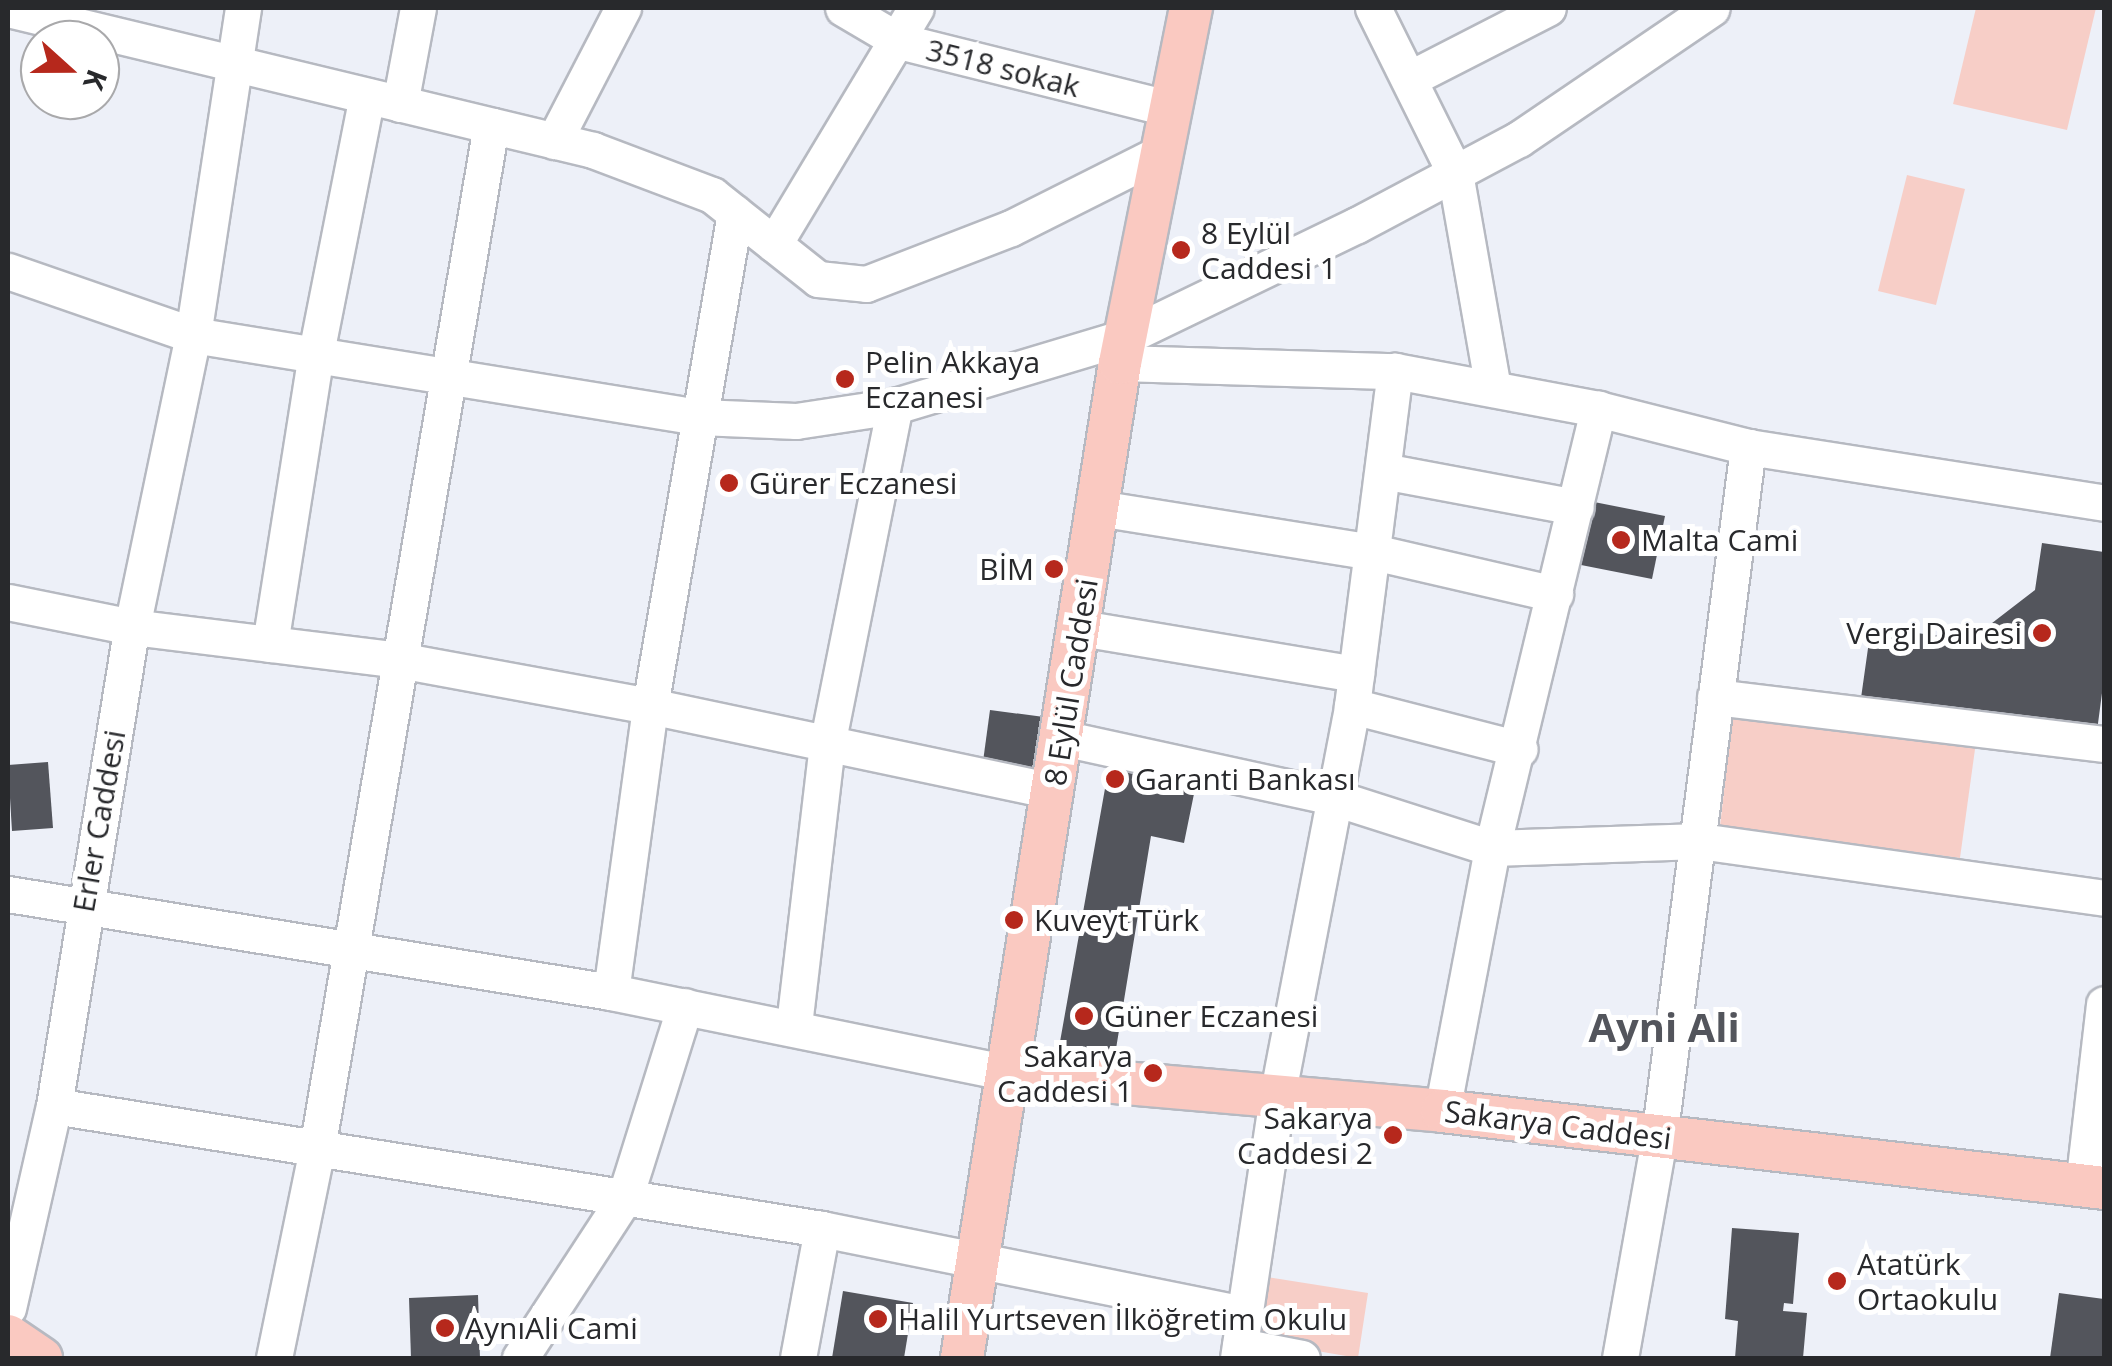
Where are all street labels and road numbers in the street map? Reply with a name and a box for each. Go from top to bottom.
street label: 3518 sokak [923,32,1083,104]
street label: 8 Eylül Caddesi [1037,576,1105,788]
street label: Erler Caddesi [65,727,133,915]
street label: Sakarya Caddesi [1443,1093,1673,1157]

